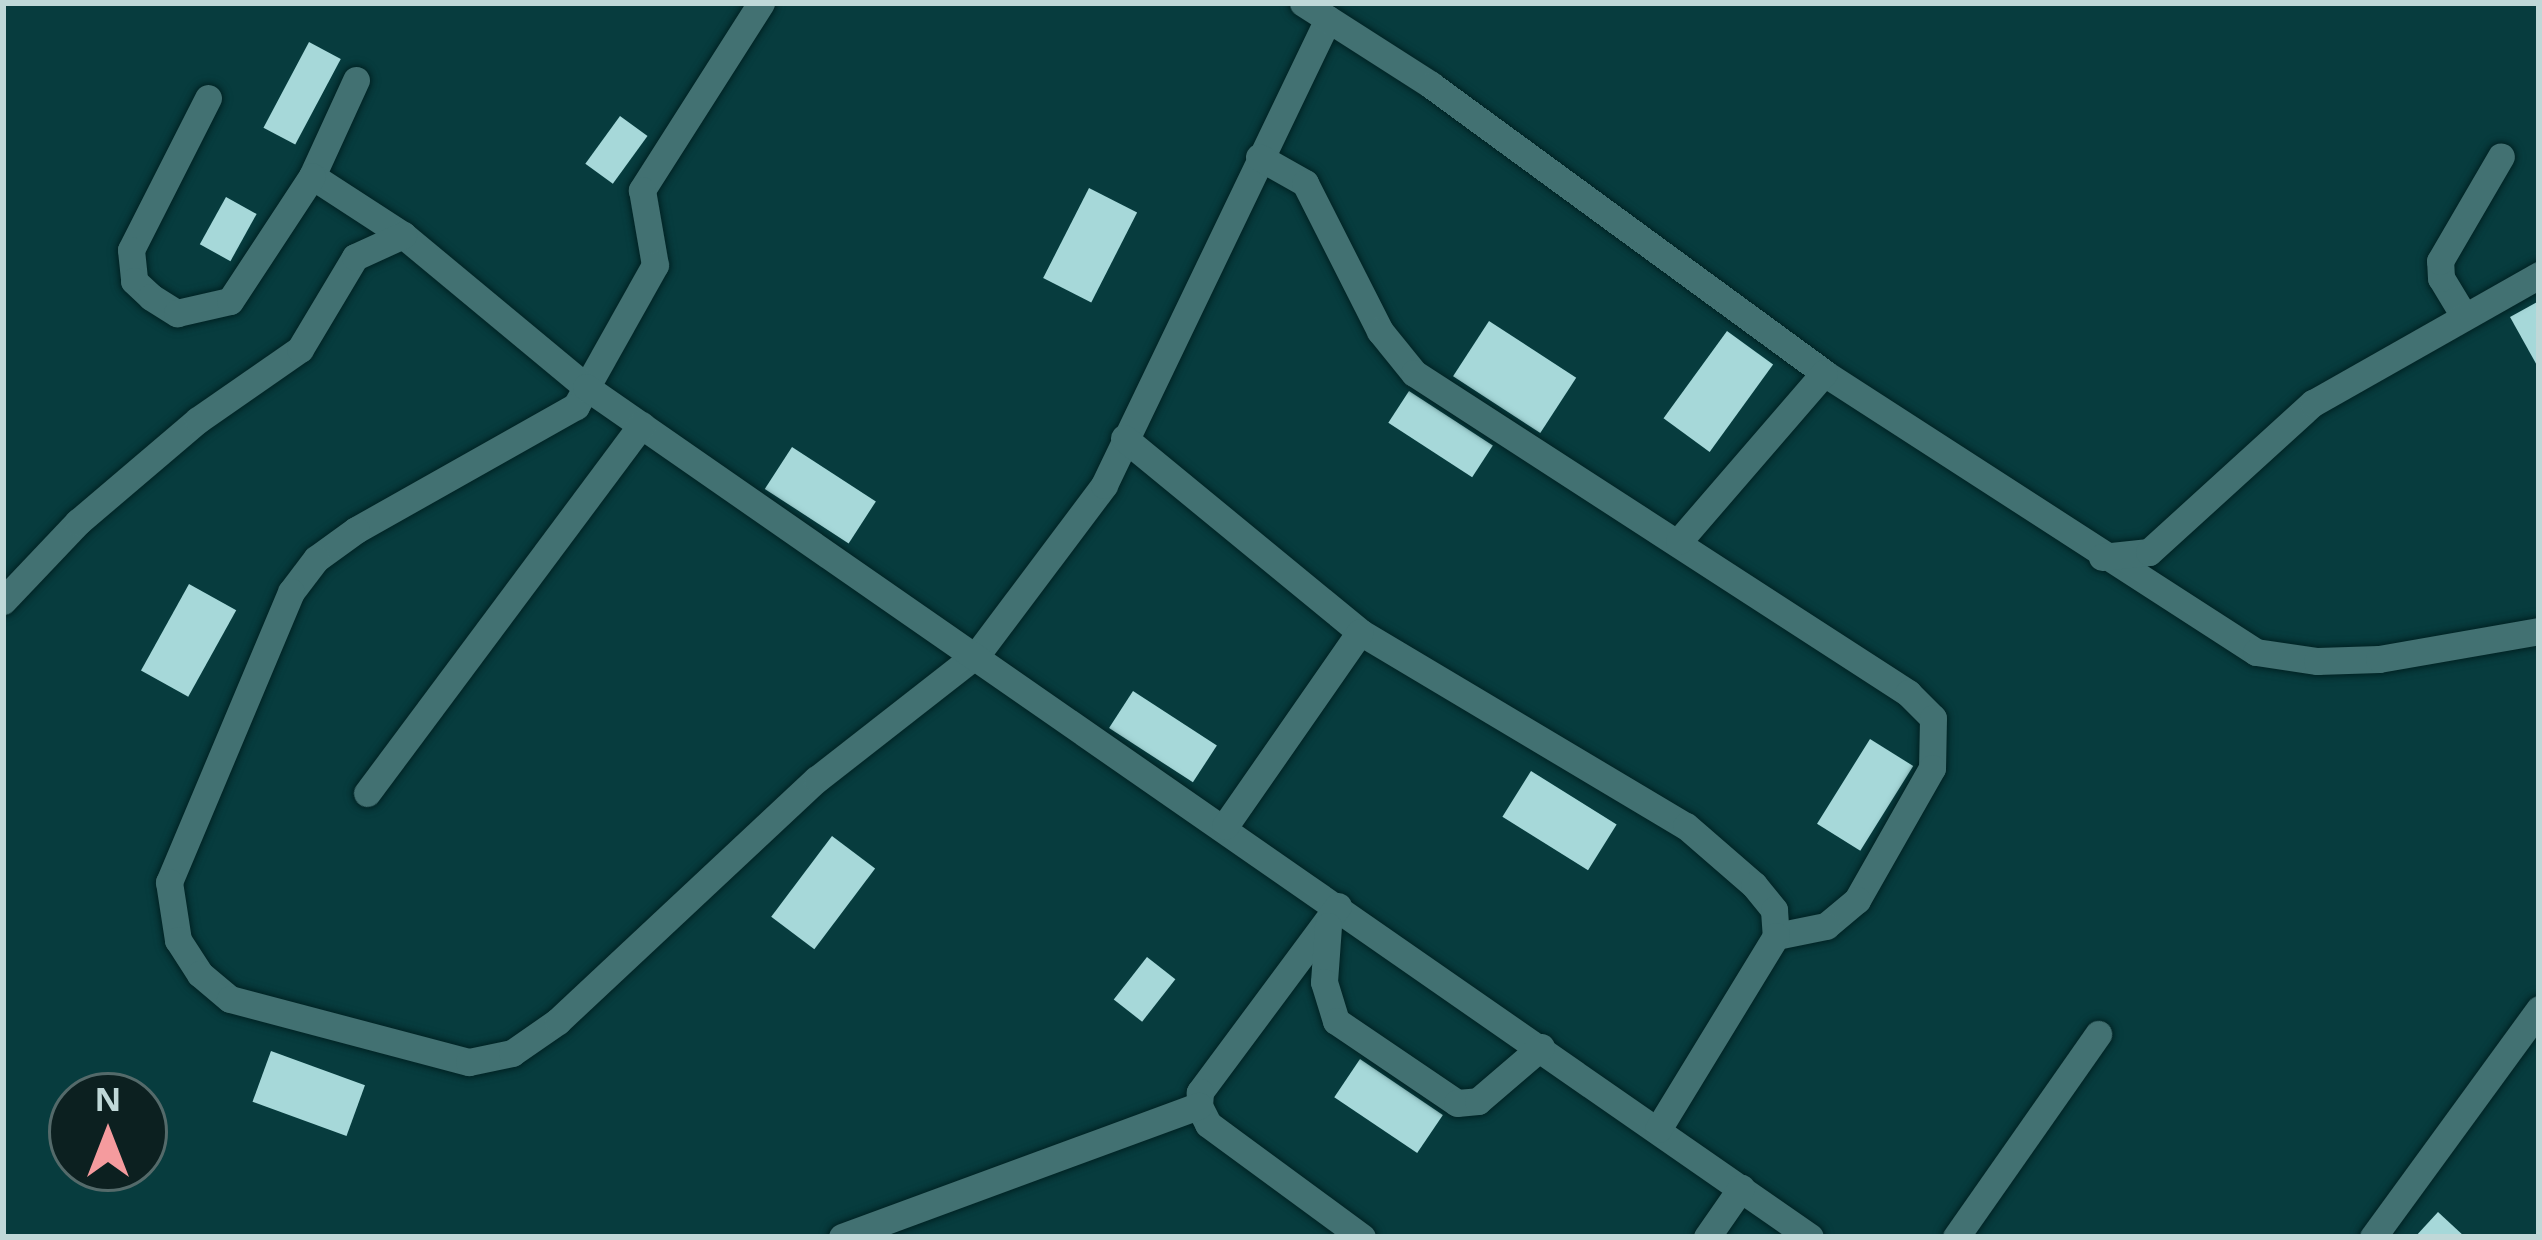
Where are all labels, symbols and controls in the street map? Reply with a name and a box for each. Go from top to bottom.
north arrow [48,1072,168,1192]
text: N [95,1076,121,1121]

